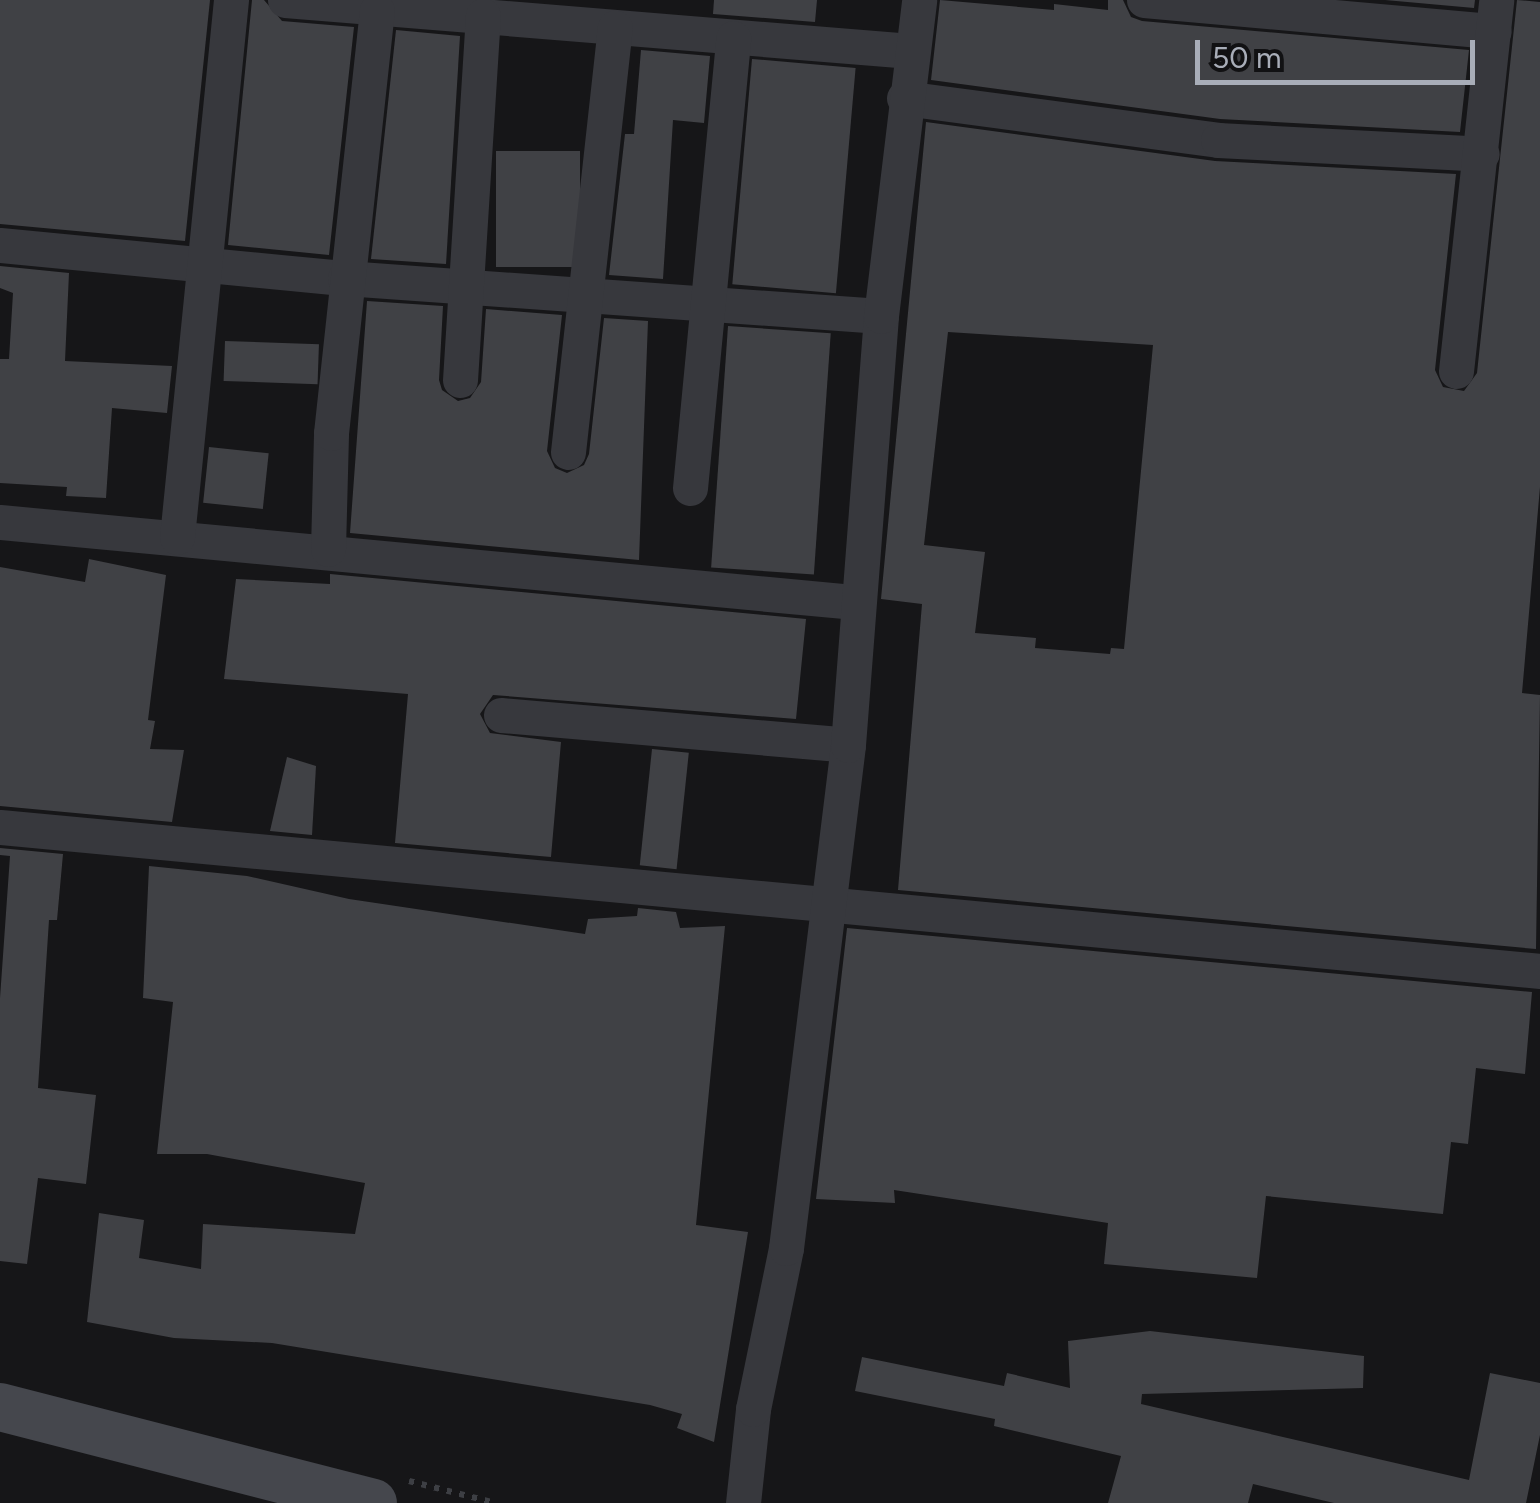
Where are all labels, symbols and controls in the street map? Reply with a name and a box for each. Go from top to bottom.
scale bar [1200,20,1480,82]
text: 50 m [1212,39,1281,76]

